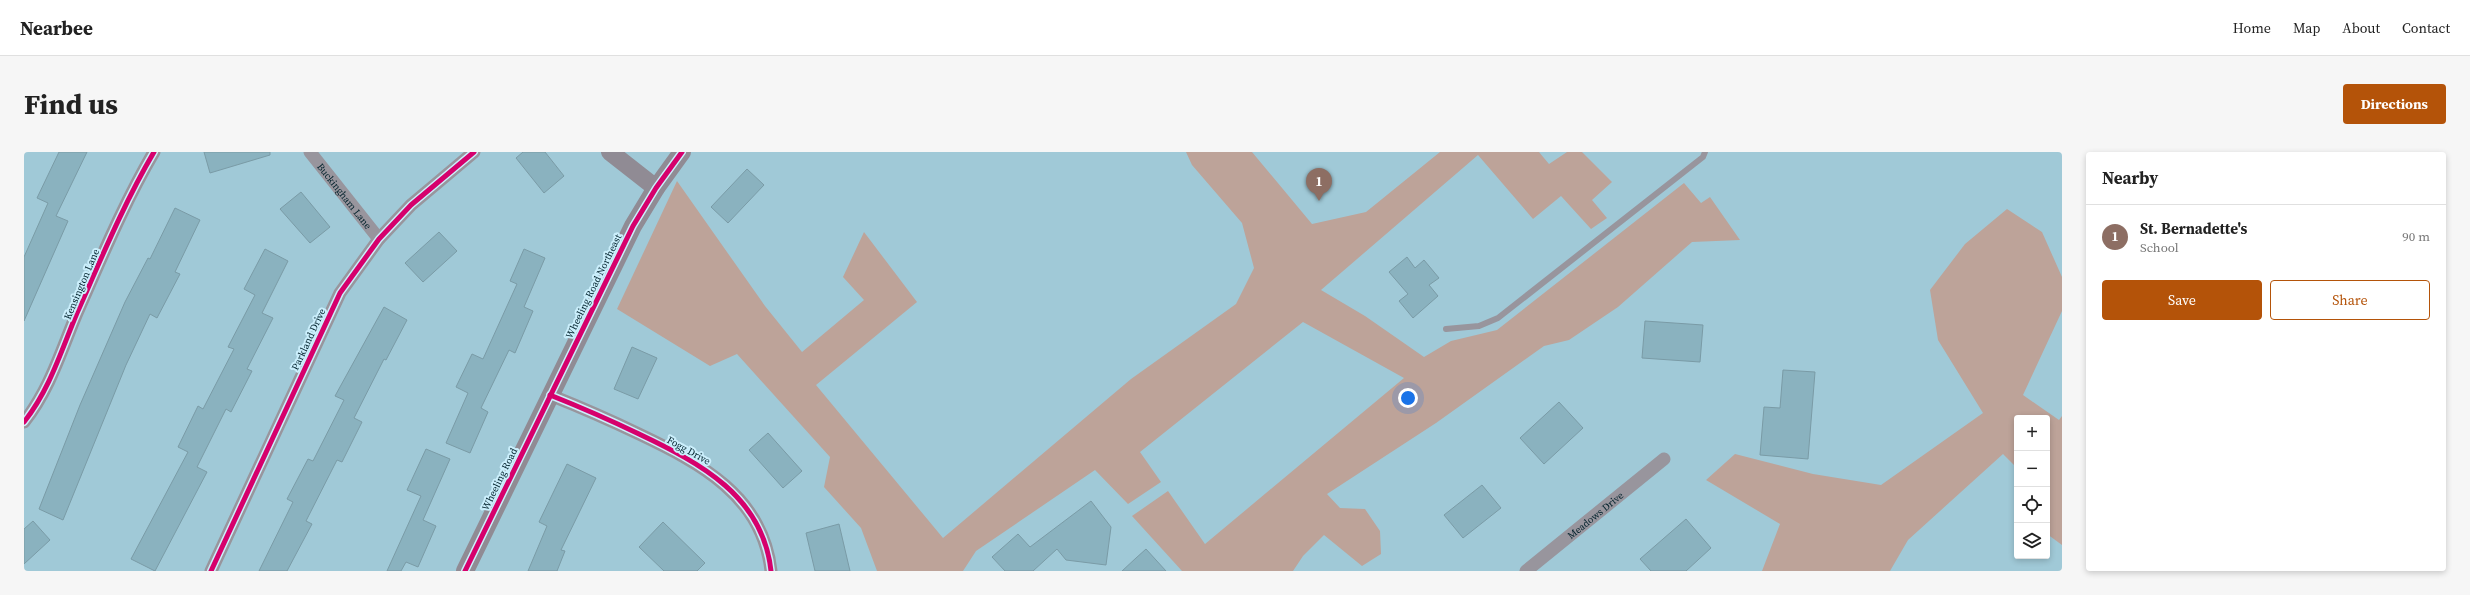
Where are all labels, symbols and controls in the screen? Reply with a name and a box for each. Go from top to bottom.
text: Nearbee [20,15,93,41]
text: Home [2233,18,2271,38]
text: Map [2293,18,2320,38]
text: About [2342,18,2380,38]
text: Contact [2402,18,2450,38]
button: Directions [2343,84,2446,124]
text: Find us [24,85,118,123]
street label: Buckingham Lane [314,160,375,232]
text: Nearby [2102,166,2158,190]
pin: 1 [1306,168,1332,201]
text: St. Bernadette's [2140,218,2247,239]
text: 1 [2111,228,2119,245]
text: 90 m [2402,228,2430,245]
street label: Wheeling Road Northeast [563,231,625,340]
text: School [2140,239,2179,256]
street label: Kensington Lane [61,247,102,321]
button: Save [2102,280,2262,320]
button: Share [2270,280,2430,320]
street label: Parkland Drive [288,306,328,372]
your location [1398,388,1418,408]
map controls [2014,415,2050,559]
button: + [2014,415,2050,451]
street label: Fogg Drive [665,433,713,468]
street label: Wheeling Road [479,446,520,513]
button: − [2014,451,2050,487]
button: locate [2014,487,2050,523]
street label: Meadows Drive [1565,489,1626,542]
button: layers [2014,523,2050,559]

